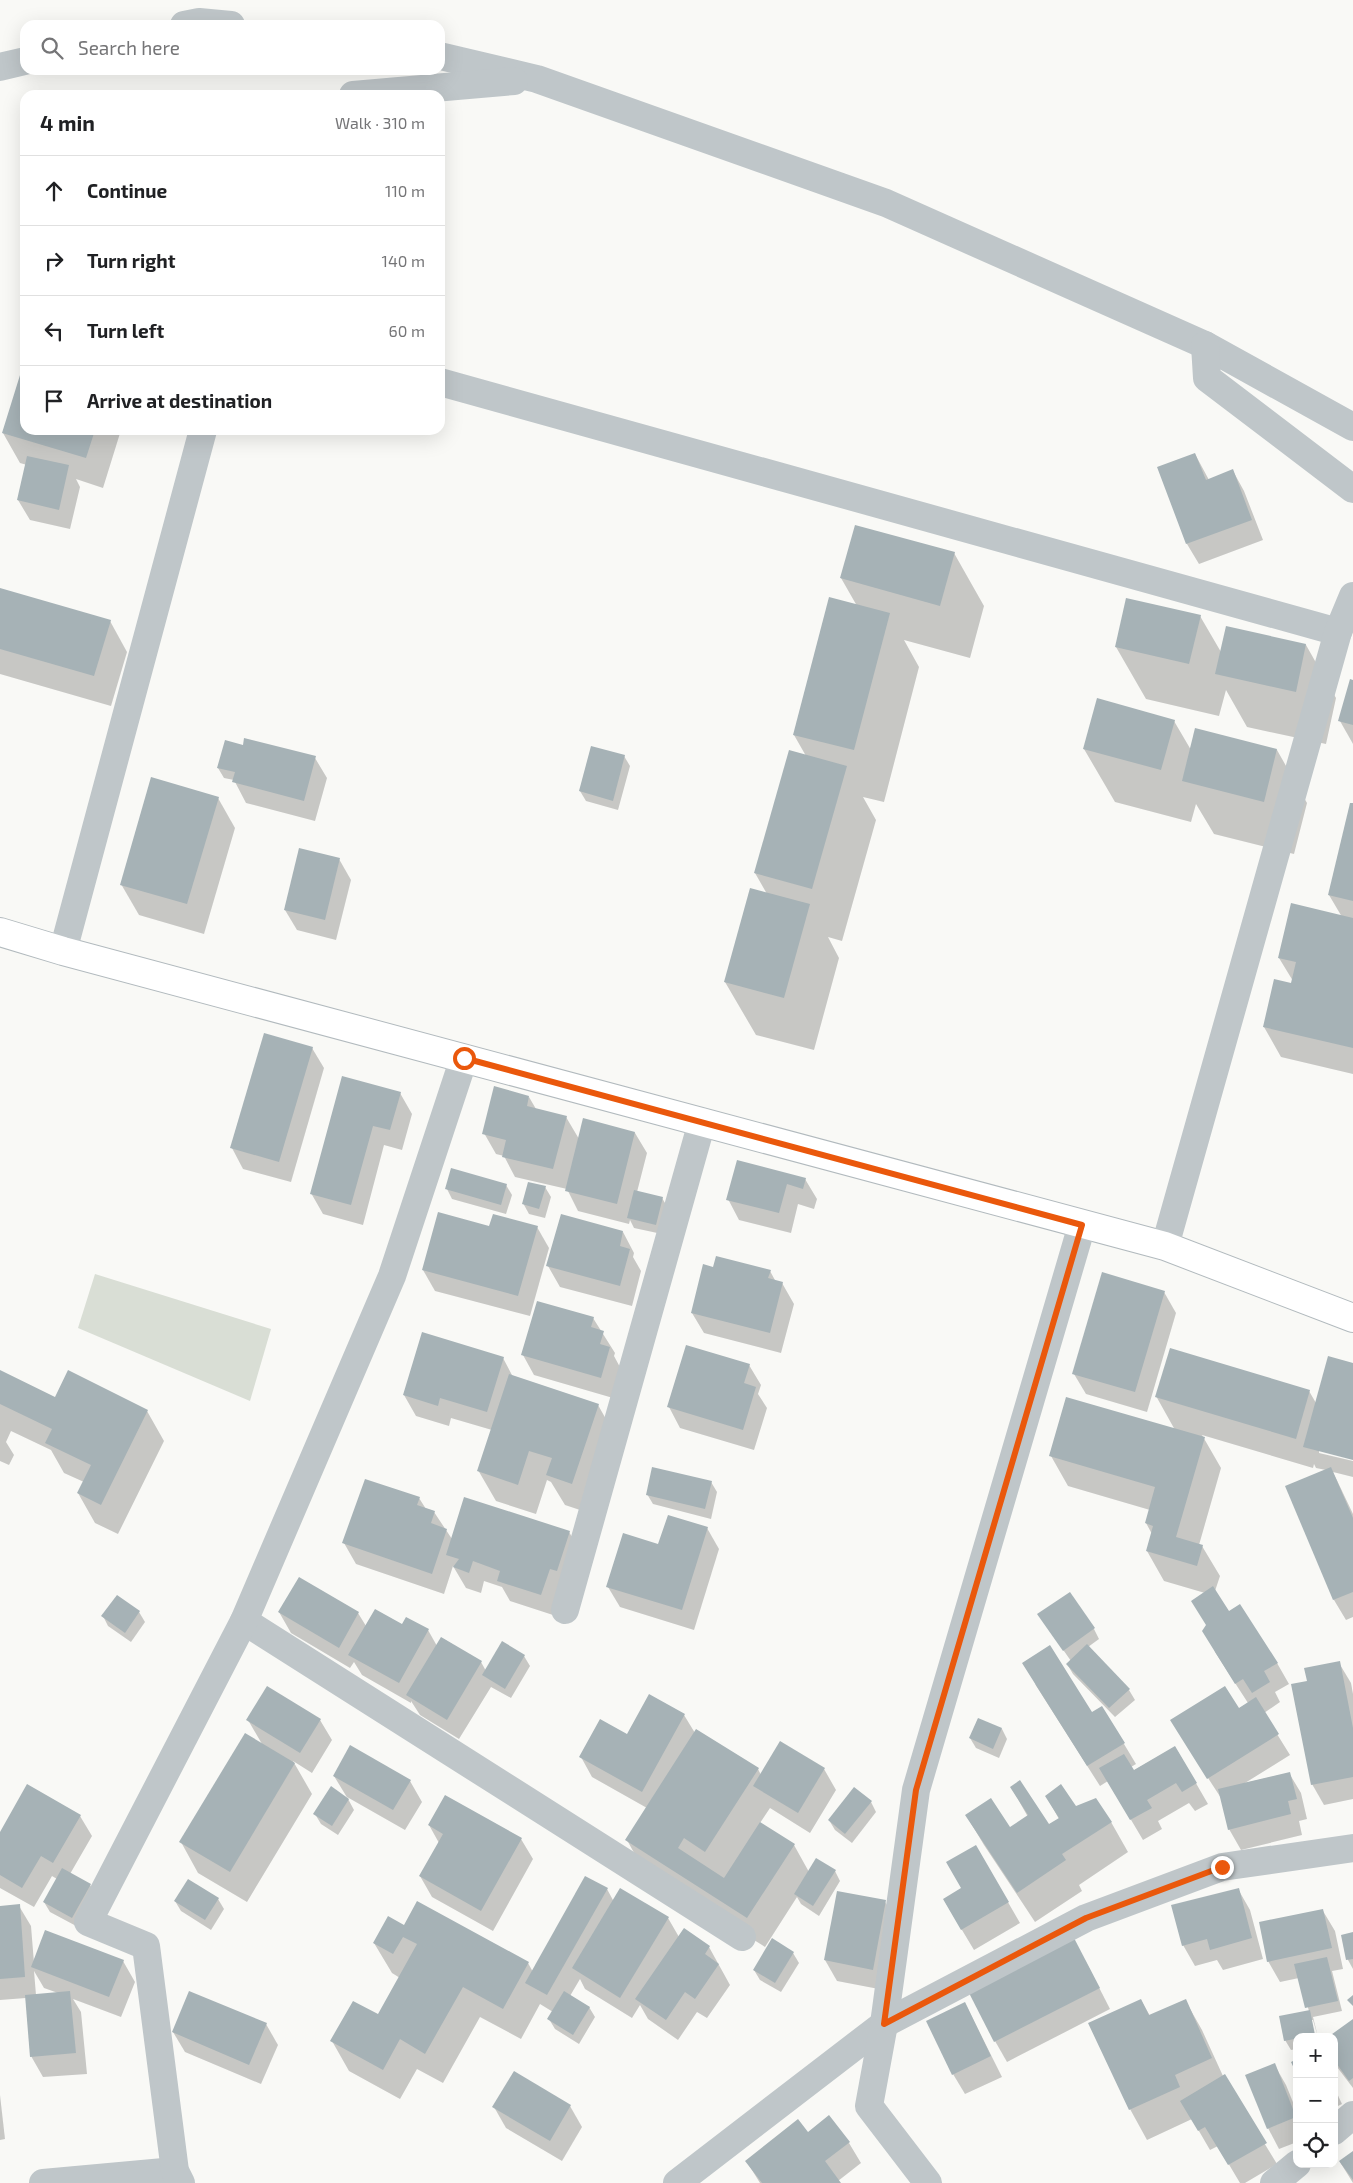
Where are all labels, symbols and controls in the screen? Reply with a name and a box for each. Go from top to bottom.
search box [20,20,445,75]
icon: search [38,34,66,62]
text: Search here [78,36,180,59]
text: 4 min [40,110,95,135]
text: Walk · 310 m [335,113,425,132]
icon: ahead [40,177,68,205]
text: Continue [87,179,167,202]
text: 110 m [385,181,425,200]
icon: right [40,247,68,275]
text: Turn right [87,249,175,272]
text: 140 m [382,251,425,270]
icon: left [40,317,68,345]
text: Turn left [87,319,164,342]
text: 60 m [389,321,425,340]
icon: arrive [40,387,68,415]
text: Arrive at destination [87,389,272,412]
route start [453,1047,476,1070]
route end [1211,1856,1234,1879]
map controls [1293,2033,1338,2168]
button: + [1293,2033,1338,2078]
button: − [1293,2078,1338,2123]
button: locate [1293,2123,1338,2168]

